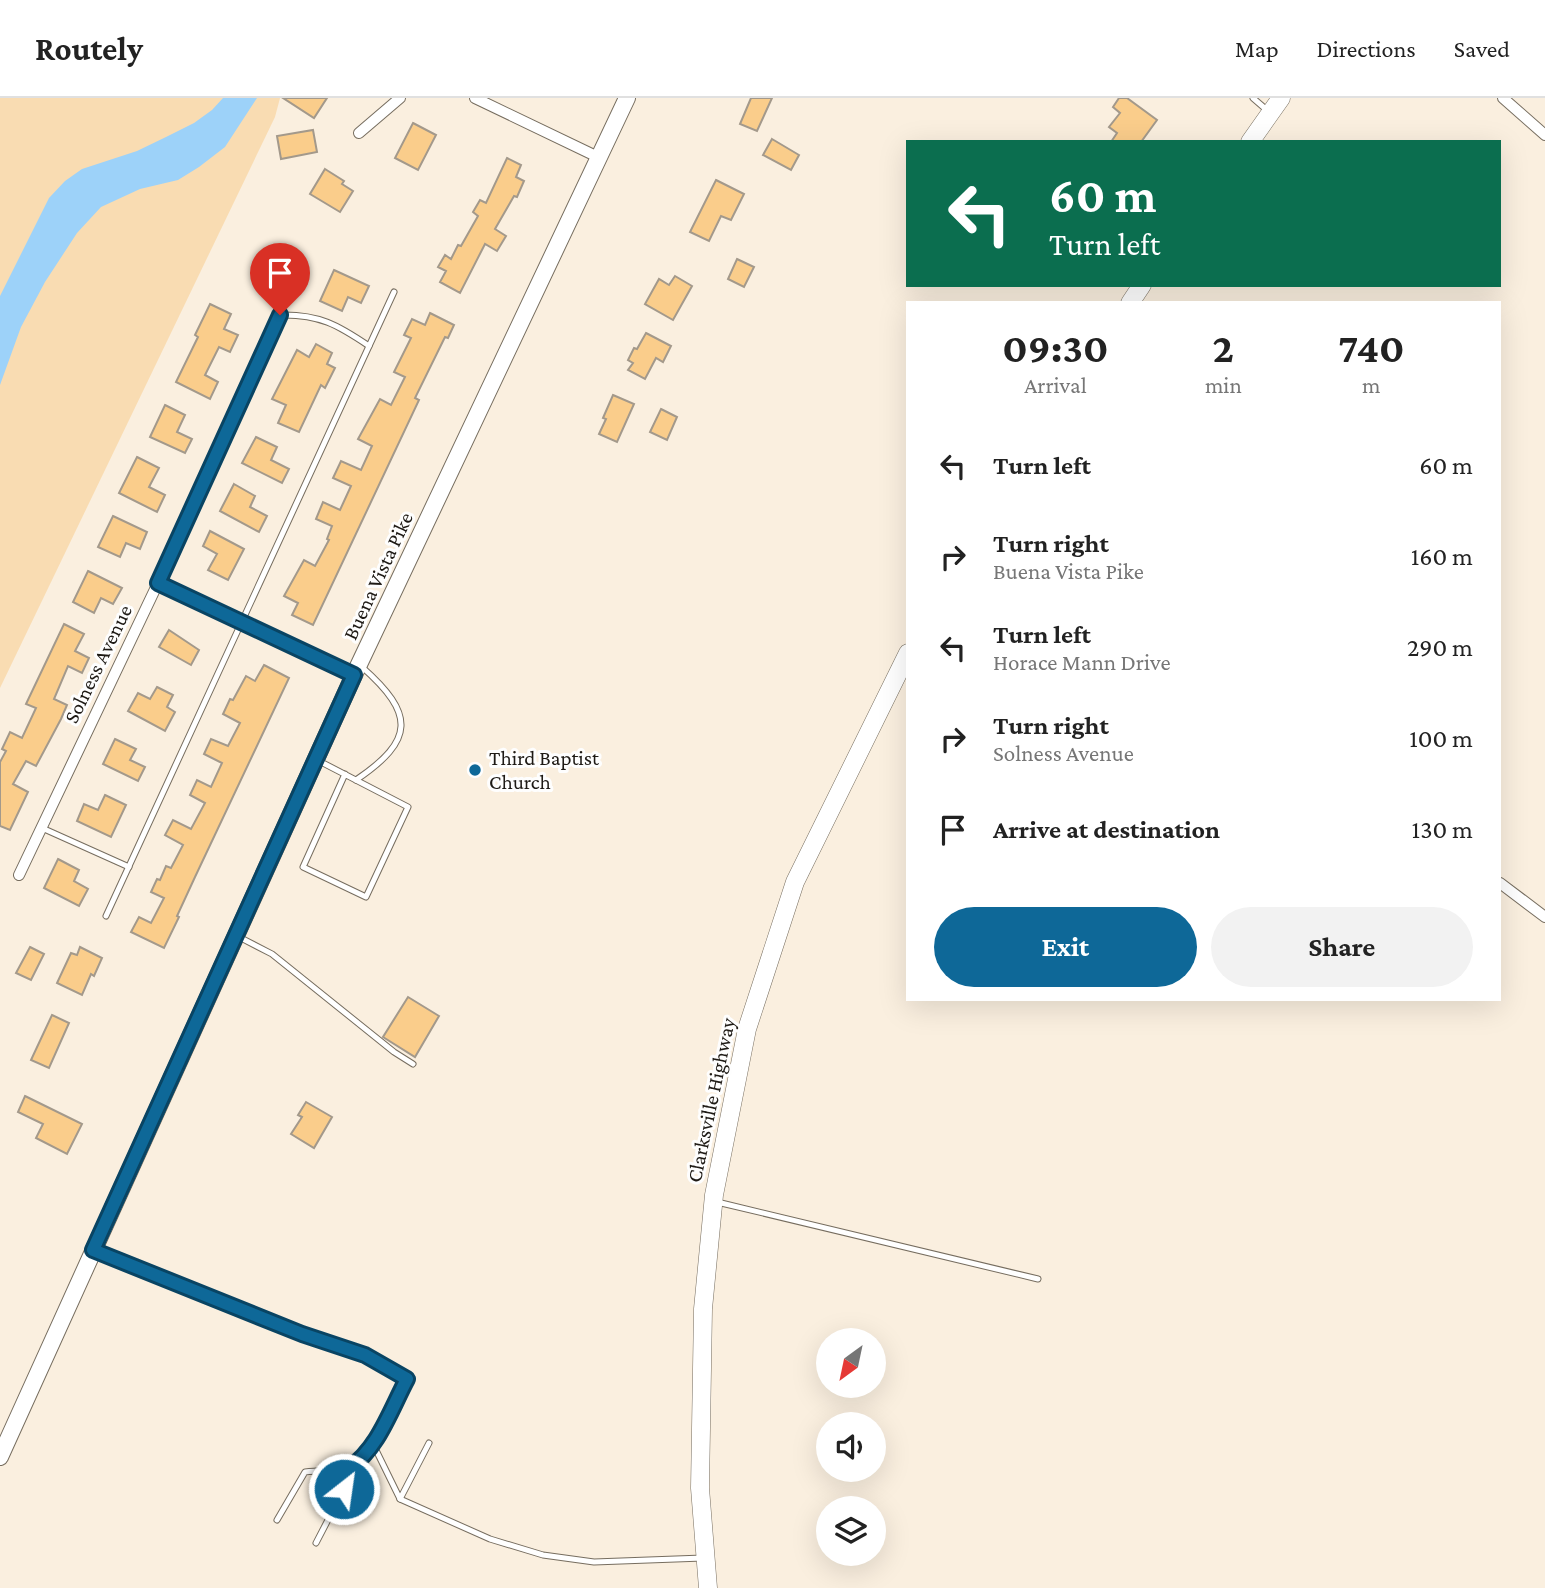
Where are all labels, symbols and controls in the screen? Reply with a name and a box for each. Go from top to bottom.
text: Routely [35,30,143,67]
text: Map [1235,35,1279,62]
text: Directions [1317,35,1416,62]
text: Saved [1454,35,1510,62]
icon: left [934,168,1025,259]
text: 60 m [1049,168,1156,223]
text: Turn left [1049,226,1160,262]
pin [250,243,310,315]
icon: arrive [261,254,299,292]
text: 09:30 [1002,324,1109,371]
text: 2 [1213,324,1234,371]
text: 740 [1338,324,1405,371]
text: Arrival [1024,372,1087,398]
text: min [1205,372,1242,398]
text: m [1362,372,1381,398]
icon: left [934,447,972,485]
text: Turn left [993,451,1091,480]
text: 60 m [1419,451,1473,480]
street label: Buena Vista Pike [338,508,418,644]
text: Turn right [993,529,1109,558]
icon: right [934,538,972,576]
text: 160 m [1411,542,1473,571]
text: Buena Vista Pike [993,558,1144,584]
street label: Solness Avenue [59,601,137,727]
text: Turn left [993,620,1091,649]
icon: left [934,629,972,667]
text: 290 m [1407,633,1473,662]
text: Horace Mann Drive [993,649,1171,675]
text: Turn right [993,711,1109,740]
icon: right [934,720,972,758]
text: 100 m [1409,724,1473,753]
text: Solness Avenue [993,740,1134,766]
place label: Third Baptist Church [489,746,600,794]
marker: Third Baptist Church [467,762,483,778]
icon: arrive [934,811,972,849]
text: Arrive at destination [993,815,1220,844]
text: 130 m [1412,815,1473,844]
button: Exit [934,907,1197,987]
button: Share [1211,907,1473,987]
street label: Clarksville Highway [682,1015,740,1185]
north arrow [816,1328,886,1398]
map controls [816,1328,886,1566]
button: sound [816,1412,886,1482]
position arrow [307,1452,381,1526]
button: layers [816,1496,886,1566]

